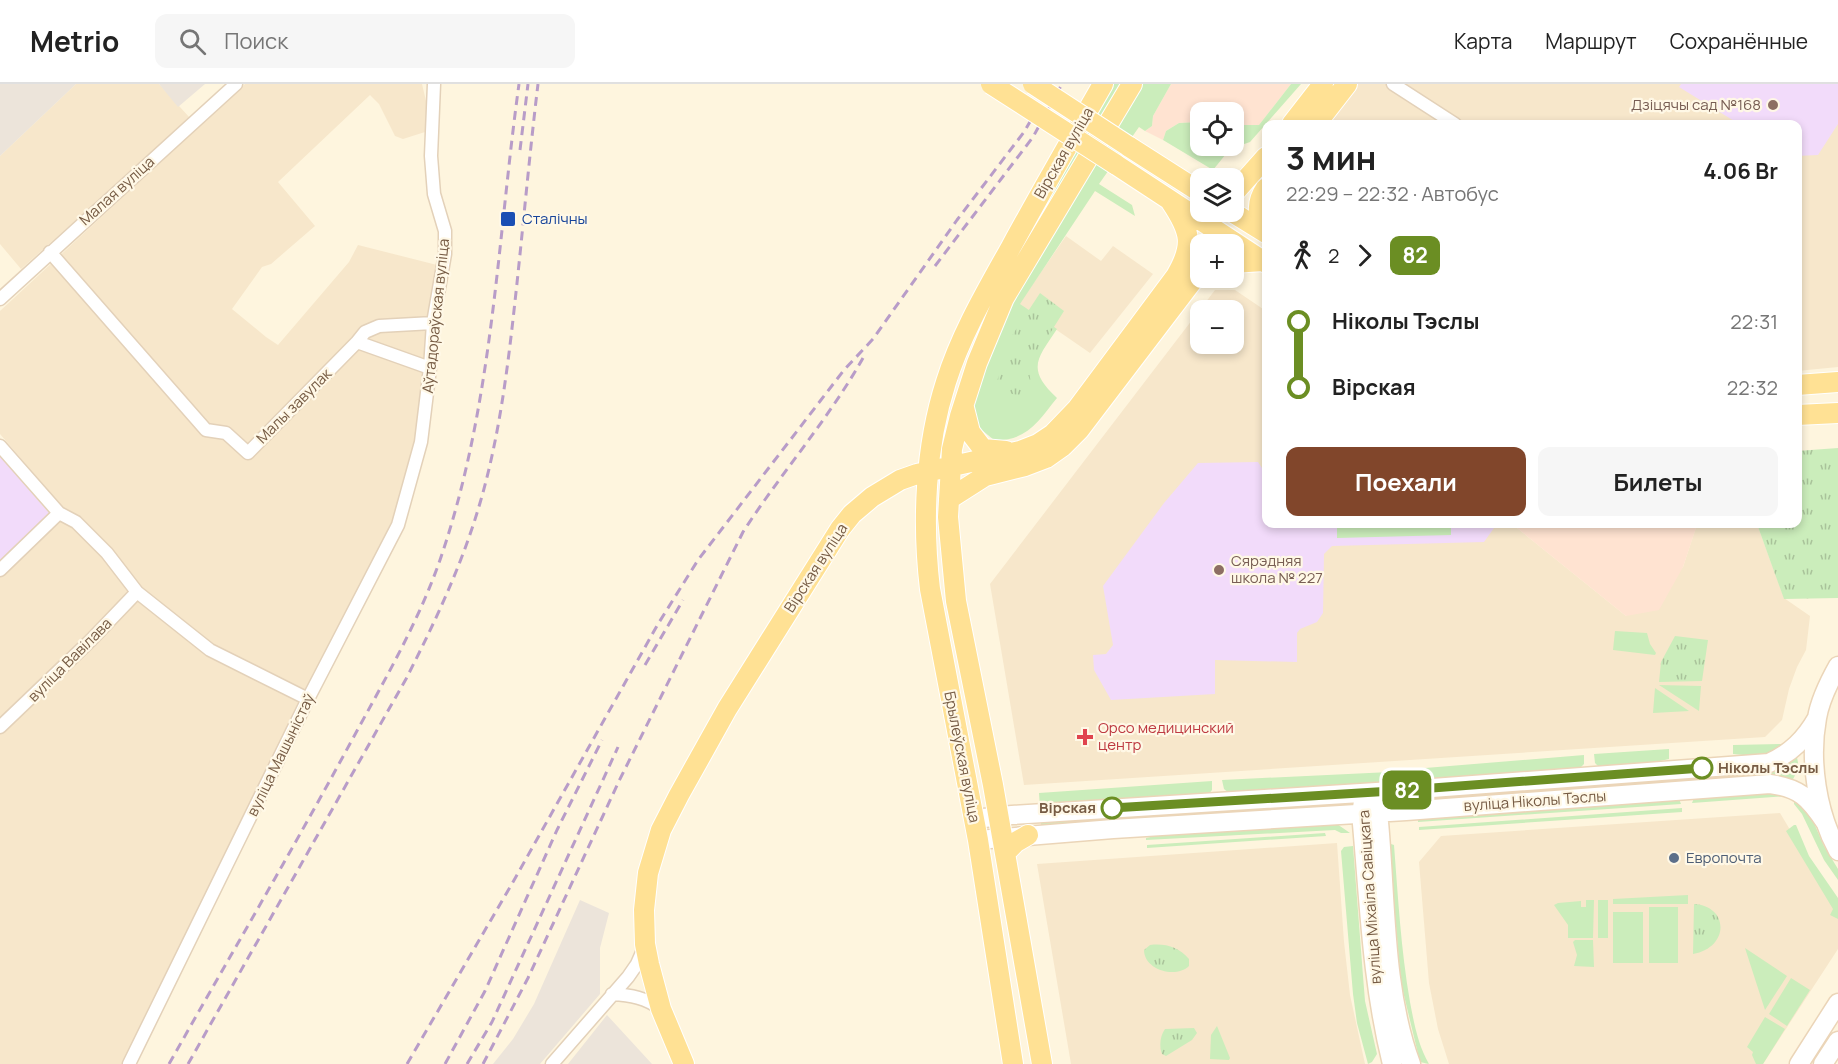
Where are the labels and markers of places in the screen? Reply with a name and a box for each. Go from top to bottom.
place label: Дзіцячы сад №168 [1631,94,1761,115]
marker: Дзіцячы сад №168 [1766,98,1780,112]
place label: Сталічны [522,208,588,229]
marker: Сталічны [499,210,517,228]
place label: Сярэдняя школа № 227 [1231,550,1323,588]
marker: Сярэдняя школа № 227 [1212,563,1226,577]
place label: Орсо медицинский центр [1098,717,1234,755]
marker: Орсо медицинский центр [1076,728,1094,746]
marker: Ніколы Тэслы [1691,757,1713,779]
place label: Ніколы Тэслы [1718,757,1819,778]
place label: Вірская [1039,797,1096,818]
marker: Вірская [1101,797,1123,819]
place label: Европочта [1686,847,1762,868]
marker: Европочта [1667,851,1681,865]

